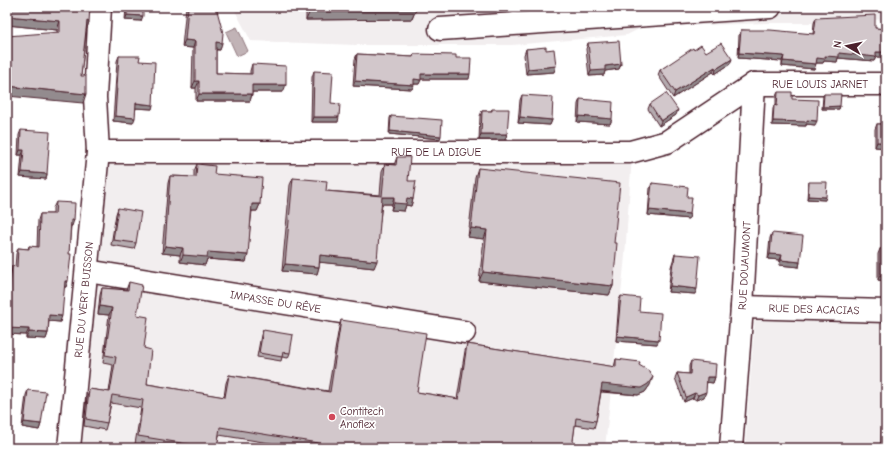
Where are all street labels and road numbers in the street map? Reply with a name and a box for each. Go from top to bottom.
street label: RUE LOUIS JARNET [772,78,868,91]
street label: RUE DE LA DIGUE [391,146,481,159]
street label: RUE DOUAUMONT [736,220,754,310]
street label: RUE DU VERT BUISSON [72,241,96,358]
street label: IMPASSE DU RÊVE [229,288,322,316]
street label: RUE DES ACACIAS [768,302,860,317]

